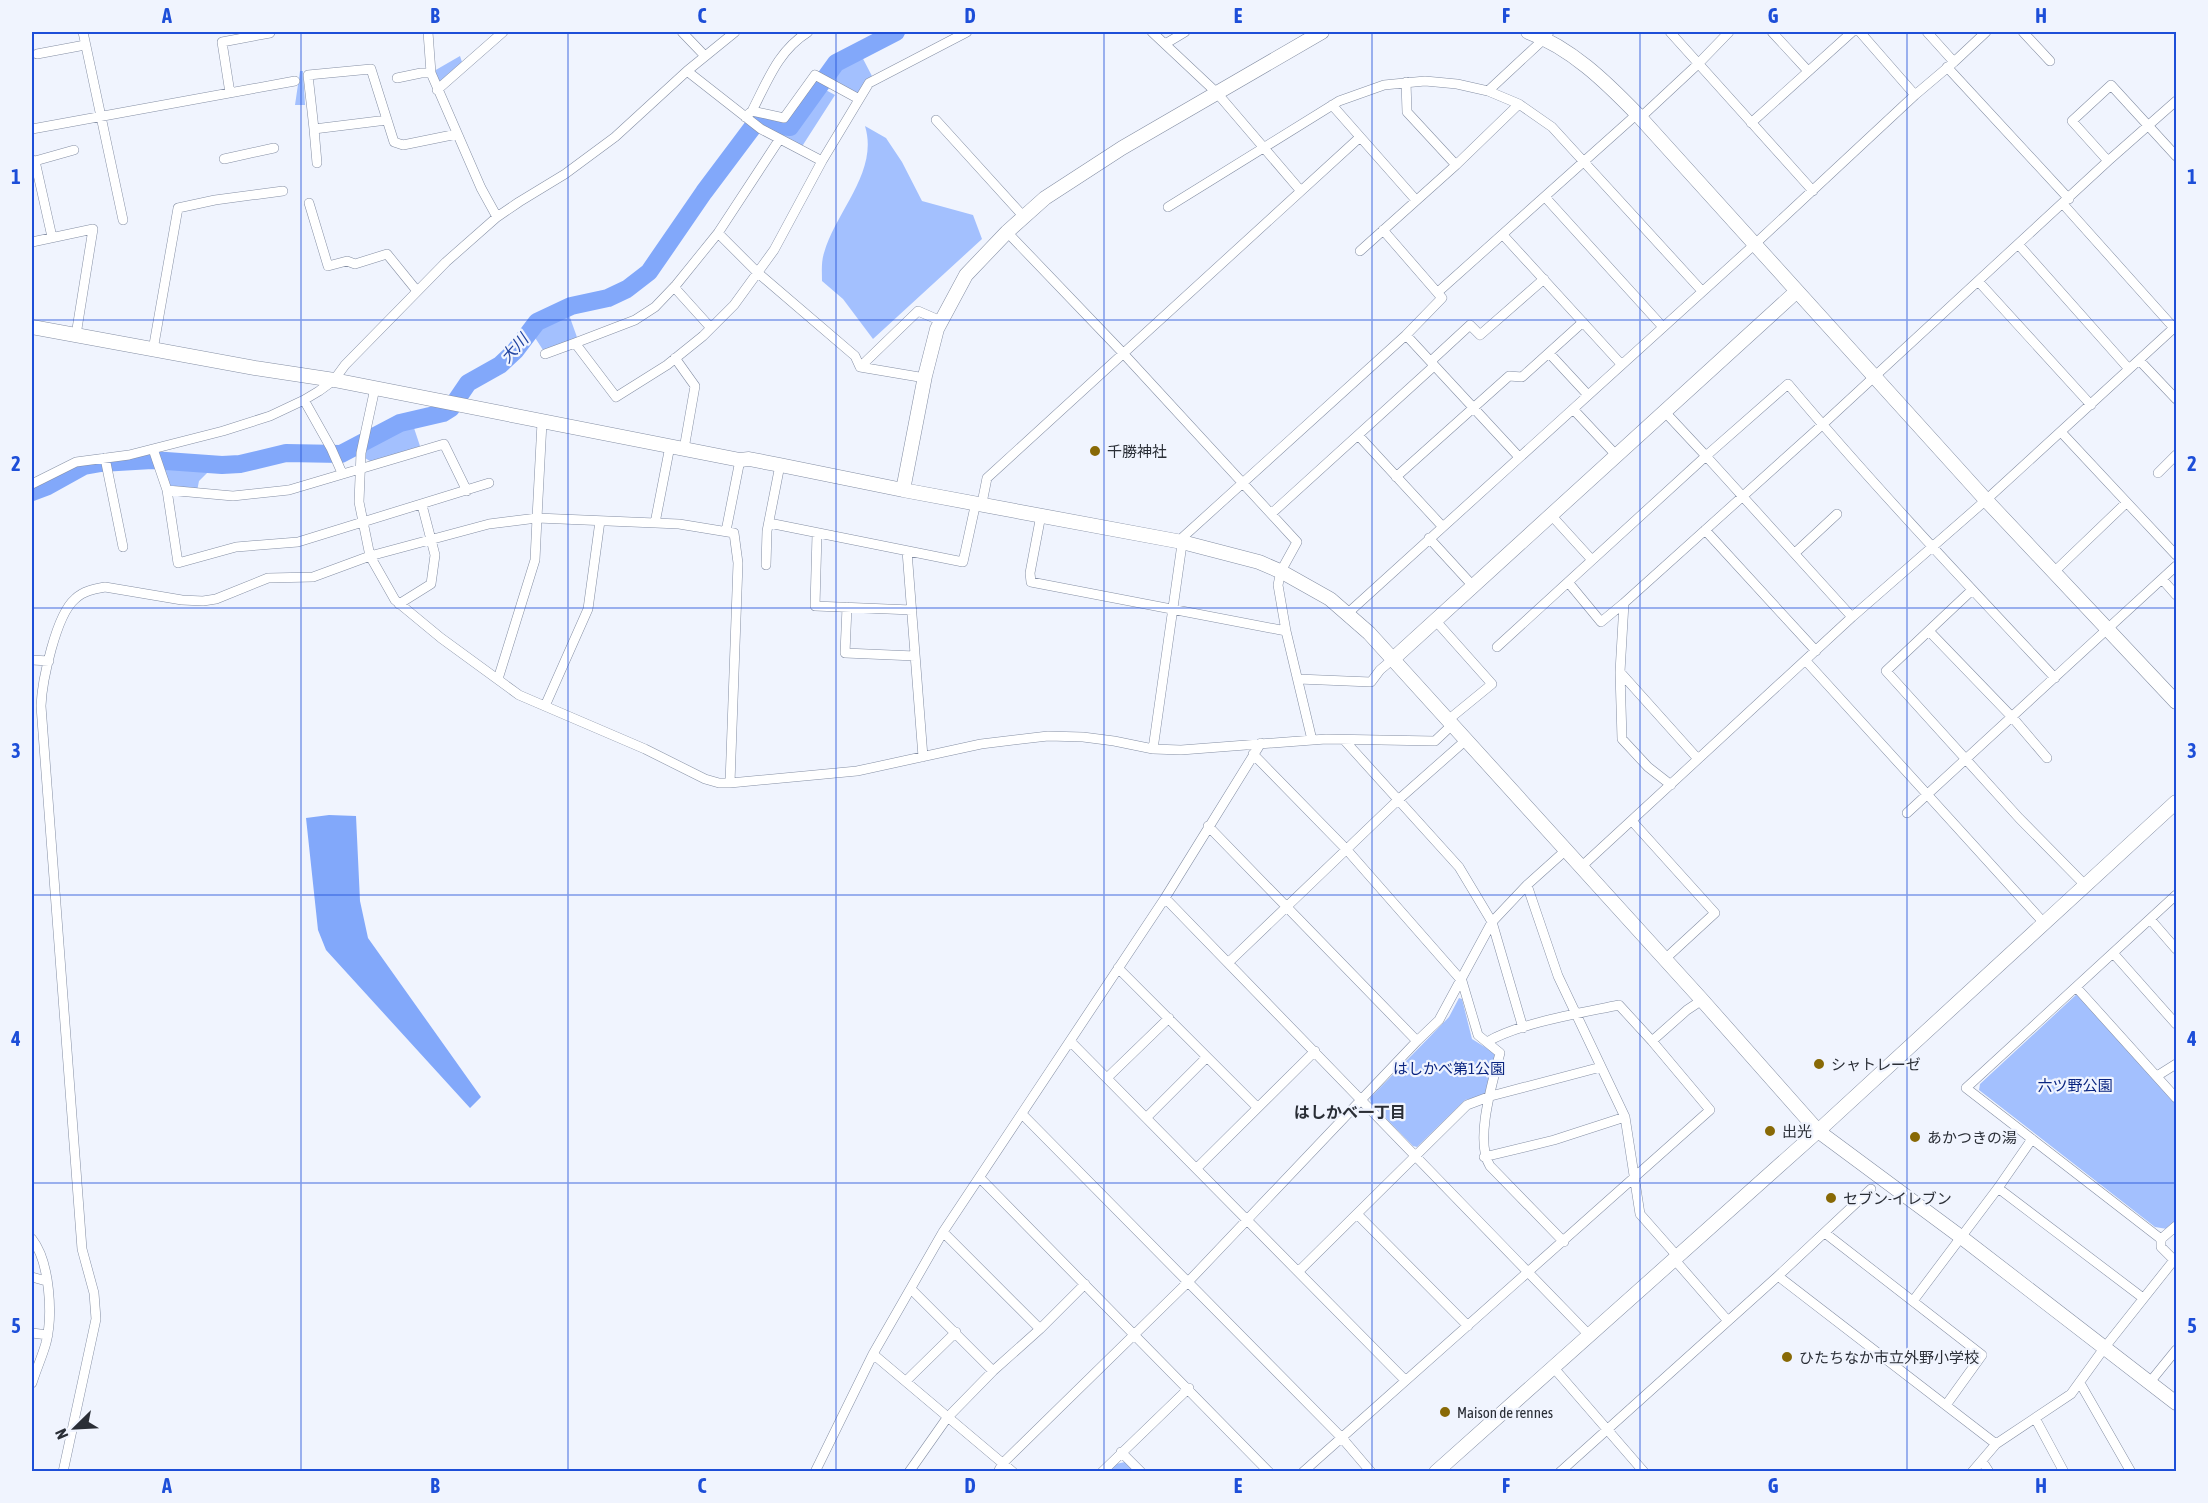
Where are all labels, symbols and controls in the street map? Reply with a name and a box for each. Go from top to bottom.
text: A [161,4,172,27]
text: B [430,4,440,27]
text: C [698,4,707,27]
text: D [964,4,976,27]
text: E [1234,4,1243,27]
text: F [1502,4,1510,27]
text: G [1768,4,1779,27]
text: H [2035,4,2047,27]
text: 1 [11,165,21,188]
text: 1 [2187,165,2197,188]
water label: 大川 [497,329,533,366]
place label: 千勝神社 [1107,443,1167,460]
marker: 千勝神社 [1088,444,1102,458]
text: 2 [11,452,21,475]
text: 2 [2187,452,2197,475]
text: 3 [11,739,21,762]
text: 3 [2187,739,2197,762]
text: 4 [10,1027,21,1050]
text: 4 [2186,1027,2197,1050]
place label: シャトレーゼ [1831,1056,1921,1073]
marker: シャトレーゼ [1812,1057,1826,1071]
park label: はしかべ第1公園 [1393,1060,1505,1077]
park label: 六ツ野公園 [2037,1077,2113,1094]
district label: はしかべ一丁目 [1294,1103,1406,1121]
place label: 出光 [1782,1123,1812,1140]
marker: 出光 [1763,1124,1777,1138]
place label: あかつきの湯 [1927,1129,2017,1146]
marker: あかつきの湯 [1908,1130,1922,1144]
place label: セブン-イレブン [1843,1190,1952,1207]
marker: セブン-イレブン [1824,1191,1838,1205]
text: 5 [11,1314,21,1337]
text: 5 [2187,1314,2197,1337]
place label: ひたちなか市立外野小学校 [1799,1349,1979,1366]
marker: ひたちなか市立外野小学校 [1780,1350,1794,1364]
north arrow [45,1398,105,1458]
place label: Maison de rennes [1457,1404,1553,1421]
marker: Maison de rennes [1438,1405,1452,1419]
text: N [51,1426,71,1442]
text: A [161,1474,172,1497]
text: B [430,1474,440,1497]
text: C [698,1474,707,1497]
text: D [964,1474,976,1497]
text: E [1234,1474,1243,1497]
text: F [1502,1474,1510,1497]
text: G [1768,1474,1779,1497]
text: H [2035,1474,2047,1497]

